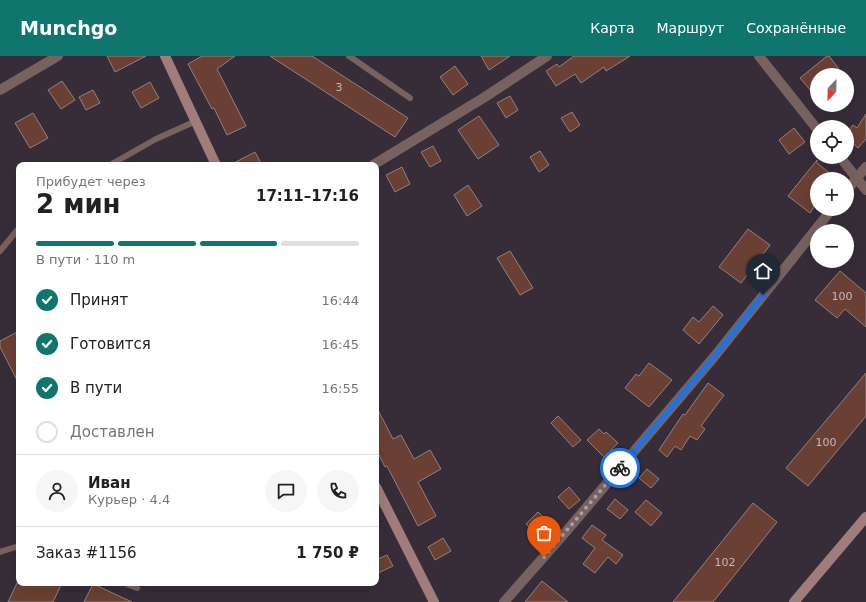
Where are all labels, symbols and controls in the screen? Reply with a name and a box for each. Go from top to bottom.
text: Munchgo [20,17,117,39]
text: Карта [590,20,634,36]
text: Маршрут [656,20,724,36]
text: Сохранённые [746,20,846,36]
north arrow [810,68,854,112]
map controls [810,68,854,268]
house number: 3 [336,81,343,94]
button: locate [810,120,854,164]
button: + [810,172,854,216]
text: Прибудет через [36,174,146,189]
text: 17:11–17:16 [256,187,359,205]
text: 2 мин [36,189,121,219]
button: − [810,224,854,268]
text: В пути · 110 m [36,252,135,267]
pin [746,254,780,295]
icon: home [752,260,774,282]
icon: check [36,289,58,311]
house number: 100 [832,290,853,303]
text: Принят [70,291,128,309]
text: 16:44 [322,293,359,308]
icon: check [36,333,58,355]
text: Готовится [70,335,151,353]
text: 16:45 [322,337,359,352]
icon: check [36,377,58,399]
text: В пути [70,379,122,397]
text: 16:55 [322,381,359,396]
text: Доставлен [70,423,155,441]
house number: 100 [816,436,837,449]
courier [600,448,640,488]
icon: bike [609,457,631,479]
button: person [36,470,78,512]
button: chat [265,470,307,512]
button: phone [317,470,359,512]
text: Иван [88,474,131,492]
text: Курьер · 4.4 [88,492,170,507]
pin [527,516,561,557]
icon: bag [533,522,555,544]
text: Заказ #1156 [36,544,137,562]
text: 1 750 ₽ [296,544,359,562]
house number: 102 [715,556,736,569]

